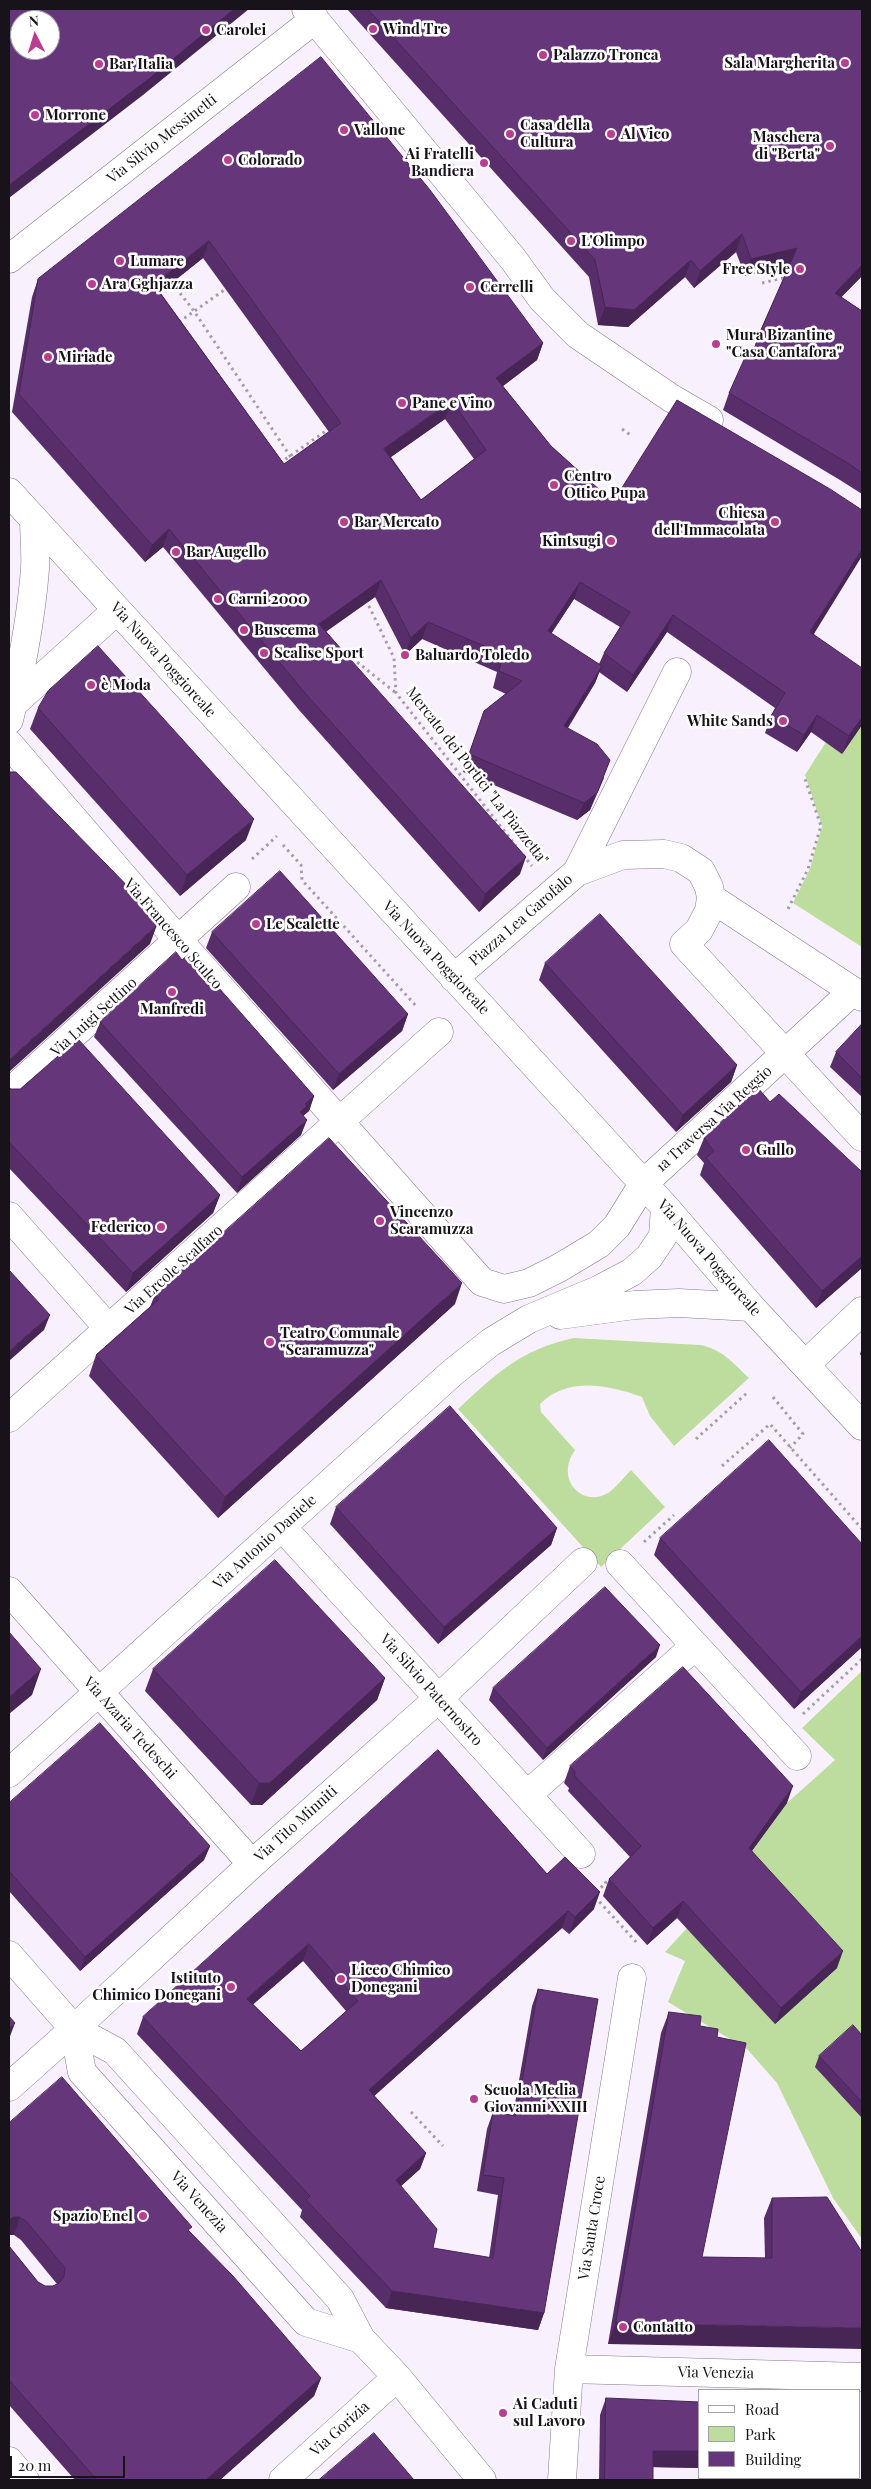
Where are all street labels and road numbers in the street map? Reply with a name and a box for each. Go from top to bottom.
street label: Via Silvio Messinetti [104,91,220,187]
street label: Via Nuova Poggioreale [107,599,219,721]
street label: Mercato dei Portici "La Piazzetta" [402,684,552,868]
street label: Piazza Lea Garofalo [466,870,576,970]
street label: Via Francesco Sculco [120,875,226,993]
street label: Via Nuova Poggioreale [379,897,493,1019]
street label: Via Luigi Settino [47,974,141,1060]
street label: 1a Traversa Via Reggio [652,1062,776,1176]
street label: Via Nuova Poggioreale [653,1196,765,1320]
street label: Via Ercole Scalfaro [121,1221,227,1319]
street label: Via Antonio Daniele [210,1491,320,1593]
street label: Via Silvio Paternostro [376,1630,486,1750]
street label: Via Azaria Tedeschi [80,1673,180,1783]
street label: Via Tito Minniti [251,1782,341,1866]
street label: Via Venezia [167,2168,231,2236]
street label: Via Santa Croce [575,2175,609,2281]
street label: Via Venezia [678,2363,754,2383]
street label: Via Gorizia [307,2398,373,2460]

